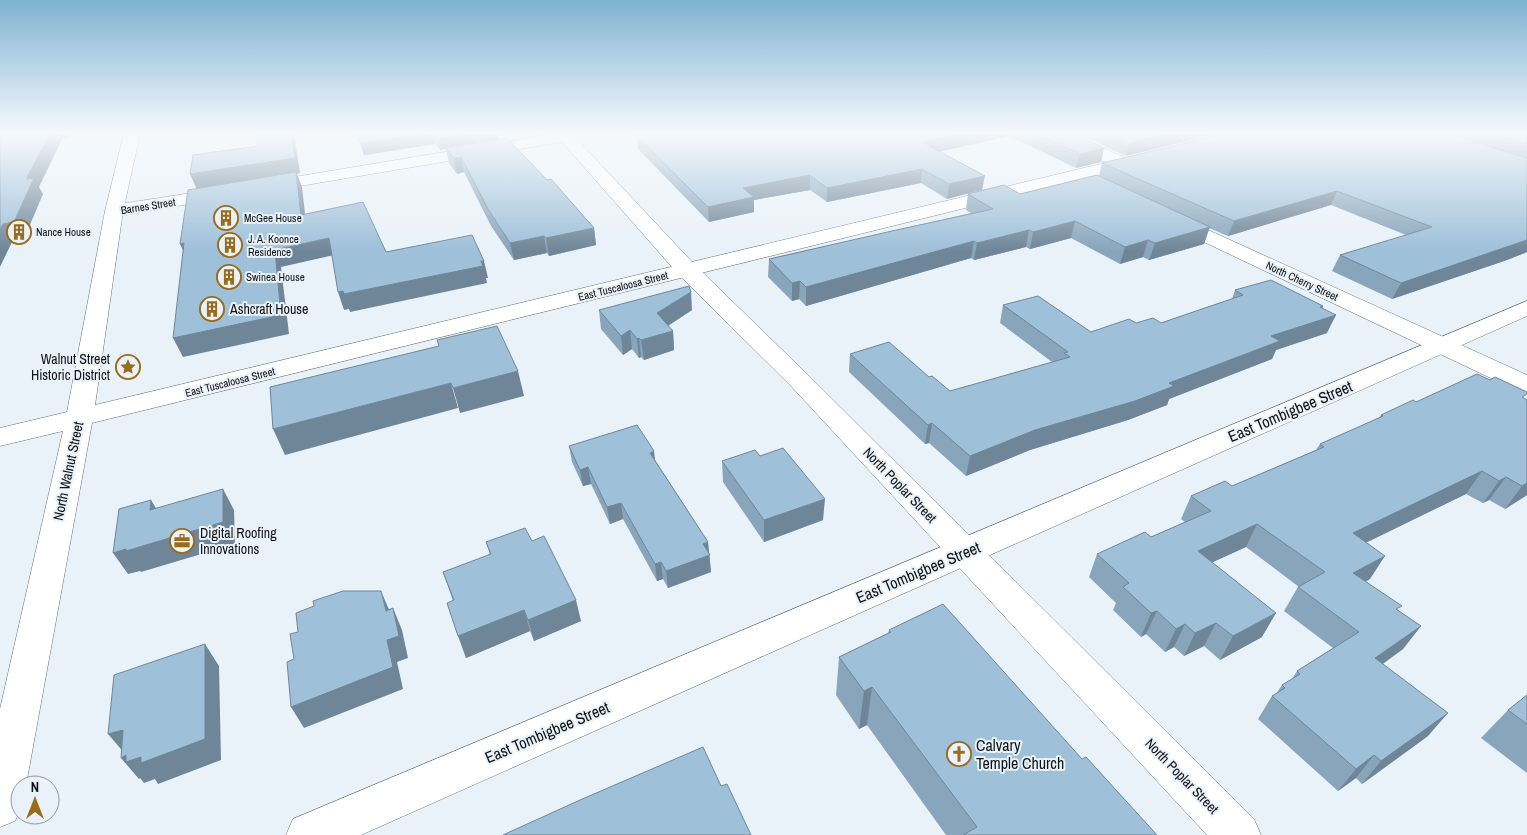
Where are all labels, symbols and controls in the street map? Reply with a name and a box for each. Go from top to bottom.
street label: Barnes Street [120,195,177,217]
building icon: McGee House [213,205,239,231]
place label: McGee House [244,211,302,225]
building icon: Nance House [6,219,32,245]
place label: Nance House [36,225,91,239]
building icon: J. A. Koonce Residence [217,232,243,258]
place label: J. A. Koonce Residence [248,232,299,259]
street label: North Cherry Street [1264,258,1341,304]
building icon: Swinea House [216,264,242,290]
street label: East Tuscaloosa Street [577,268,670,304]
place label: Swinea House [246,270,305,284]
building icon: Ashcraft House [199,296,225,322]
place label: Ashcraft House [229,300,308,318]
place label: Walnut Street Historic District [31,350,110,384]
place icon: Walnut Street Historic District [115,354,141,380]
street label: East Tuscaloosa Street [184,364,277,400]
street label: East Tombigbee Street [1224,375,1356,447]
street label: North Walnut Street [49,420,87,522]
street label: North Poplar Street [859,443,941,527]
place label: Digital Roofing Innovations [200,524,277,558]
office icon: Digital Roofing Innovations [169,528,195,554]
street label: East Tombigbee Street [852,536,984,608]
street label: East Tombigbee Street [481,696,613,768]
place label: Calvary Temple Church [976,734,1064,774]
street label: North Poplar Street [1141,734,1223,818]
church icon: Calvary Temple Church [946,741,972,767]
north arrow [10,775,60,825]
text: N [31,778,39,796]

